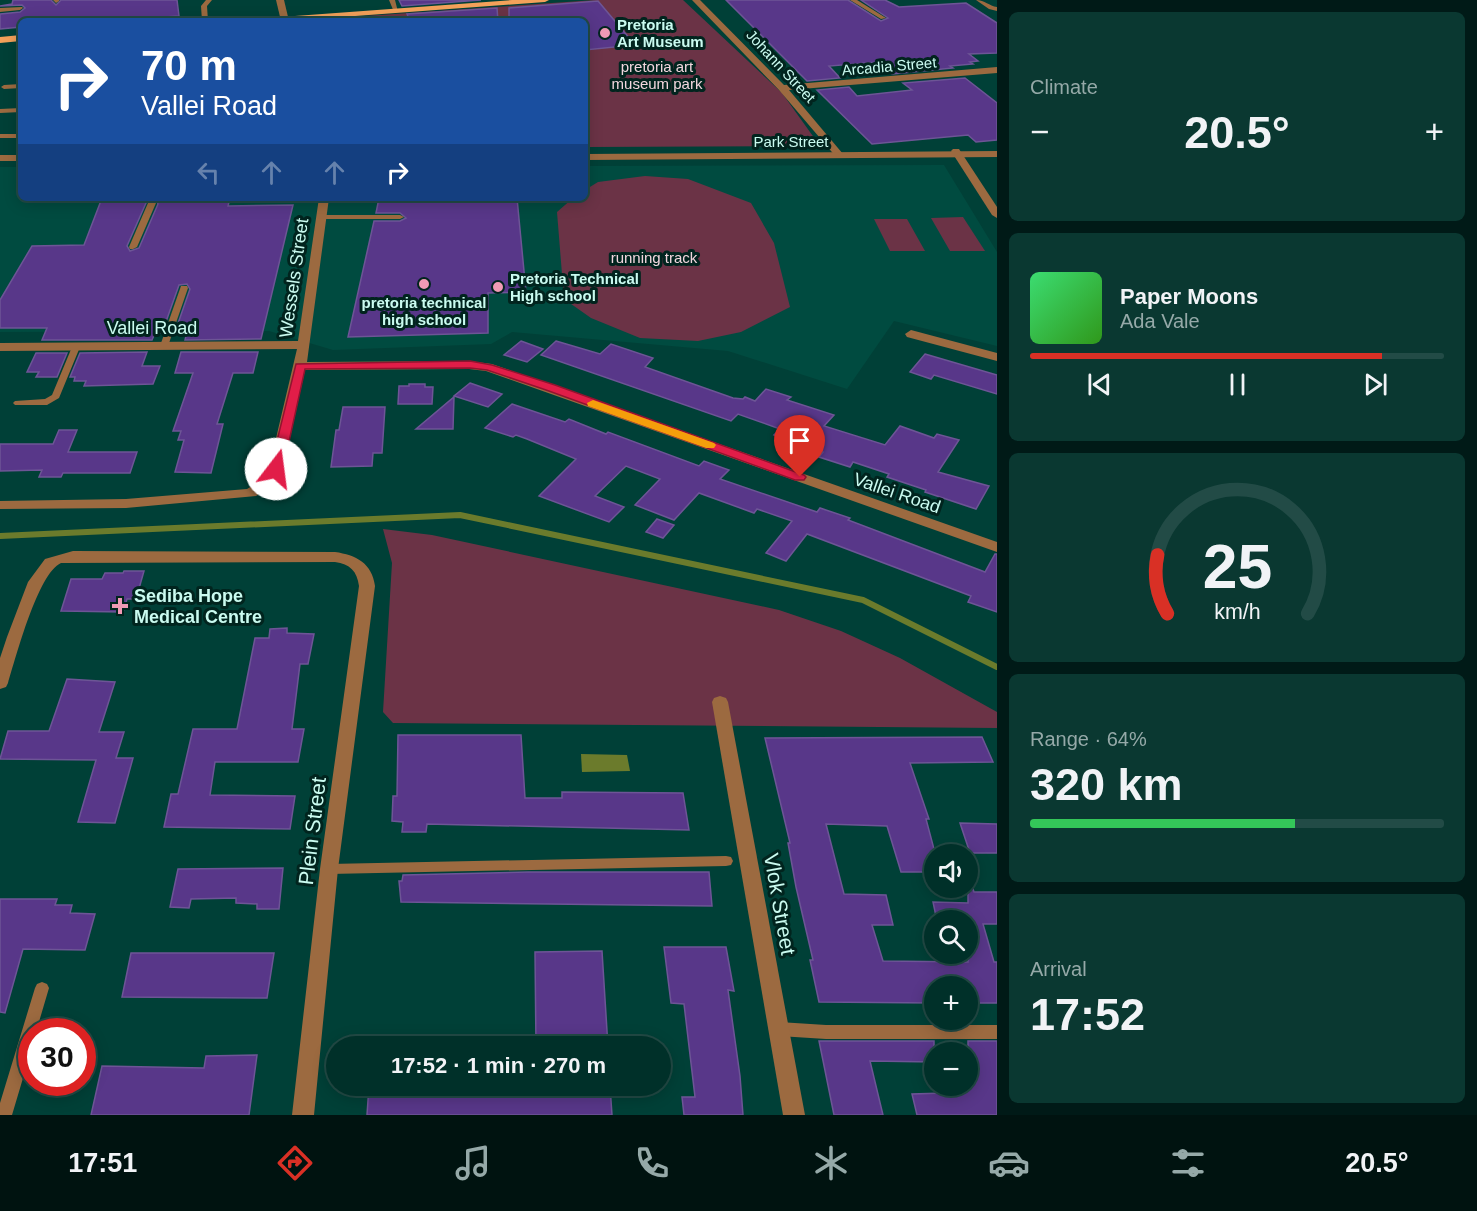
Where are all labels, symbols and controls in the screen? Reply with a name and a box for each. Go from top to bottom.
place label: Pretoria Art Museum [617,16,704,50]
marker: Pretoria Art Museum [598,26,612,40]
street label: Johann Street [743,26,820,107]
icon: right [42,42,120,120]
text: 70 m [141,42,237,89]
street label: Arcadia Street [841,53,938,79]
park label: pretoria art museum park [612,58,703,92]
text: Climate [1030,76,1098,98]
text: Vallei Road [141,91,277,121]
text: 20.5° [1184,107,1290,158]
text: − [1030,113,1049,150]
text: + [1425,113,1444,150]
street label: Park Street [753,133,829,150]
icon: left [192,156,225,189]
icon: ahead [255,156,288,189]
icon: ahead [318,156,351,189]
icon: right [381,156,414,189]
street label: Wessels Street [276,217,312,339]
park label: running track [611,249,698,266]
place label: Pretoria Technical High school [510,270,639,304]
marker: pretoria technical high school [417,277,431,291]
marker: Pretoria Technical High school [491,280,505,294]
text: Paper Moons [1120,284,1258,309]
place label: pretoria technical high school [361,294,487,328]
text: Ada Vale [1120,310,1200,332]
street label: Vallei Road [107,318,197,338]
icon: previous [1083,368,1116,401]
icon: pause [1221,368,1254,401]
icon: next [1359,368,1392,401]
pin [774,415,825,477]
icon: arrive [783,424,816,457]
position arrow [244,437,308,501]
street label: Vallei Road [851,469,943,517]
text: 25 [1202,533,1272,602]
place label: Sediba Hope Medical Centre [134,586,262,627]
marker: Sediba Hope Medical Centre [111,597,129,615]
text: km/h [1214,601,1260,625]
text: Range · 64% [1030,728,1147,750]
text: 320 km [1030,759,1183,810]
street label: Plein Street [294,776,330,886]
map controls [924,844,978,1096]
button: sound [924,844,978,898]
street label: Vlok Street [760,851,800,957]
button: search [924,910,978,964]
text: Arrival [1030,958,1087,980]
button: + [924,976,978,1030]
text: 17:52 [1030,989,1145,1040]
speed limit sign: 30 [18,1018,96,1096]
button: − [924,1042,978,1096]
text: 17:52 · 1 min · 270 m [391,1053,606,1078]
icon: directions [274,1142,316,1184]
icon: music [452,1142,494,1184]
icon: phone [631,1142,673,1184]
icon: climate [810,1142,852,1184]
icon: car [988,1142,1030,1184]
icon: filters [1167,1142,1209,1184]
text: 17:51 [68,1148,137,1178]
text: 20.5° [1345,1148,1409,1178]

